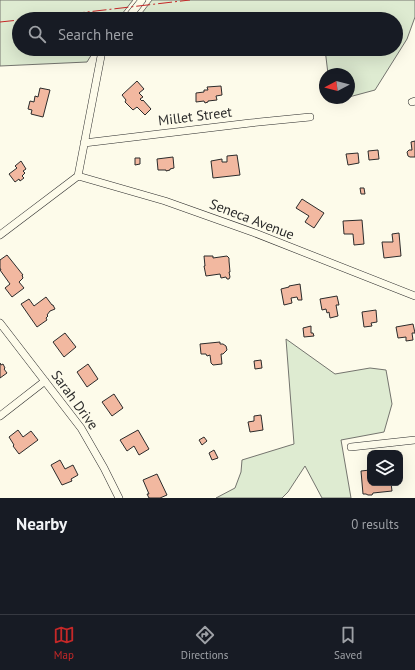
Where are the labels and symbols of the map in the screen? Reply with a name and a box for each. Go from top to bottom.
north arrow [319,68,355,104]
street label: Millet Street [157,103,233,129]
street label: Seneca Avenue [207,195,297,243]
street label: Sarah Drive [47,367,103,433]

